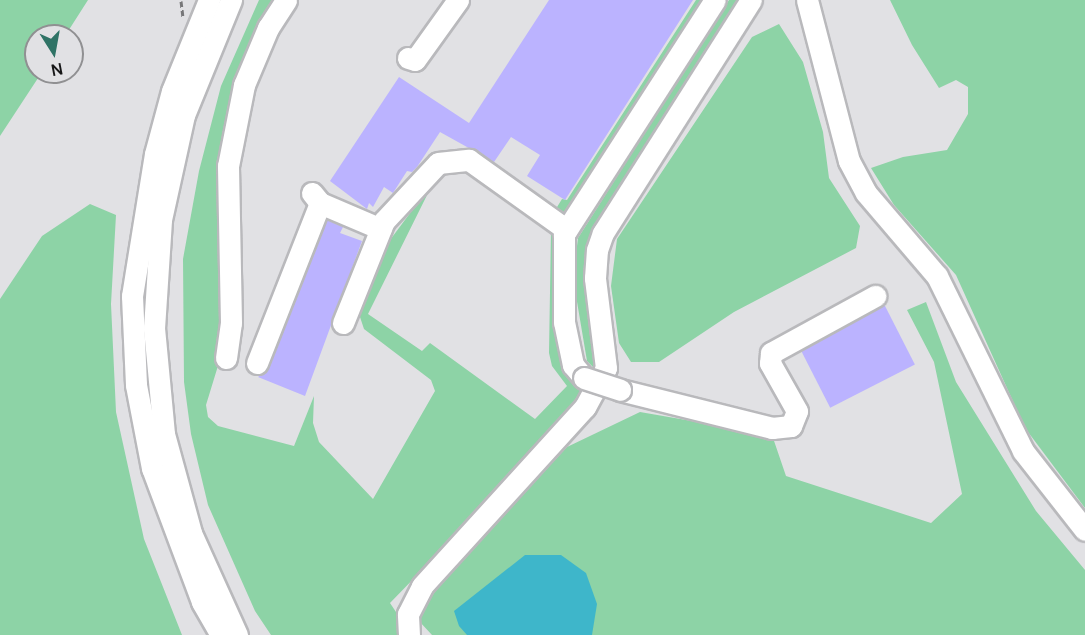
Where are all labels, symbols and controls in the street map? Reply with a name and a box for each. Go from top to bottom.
north arrow [24,24,84,84]
text: N [49,58,65,82]

